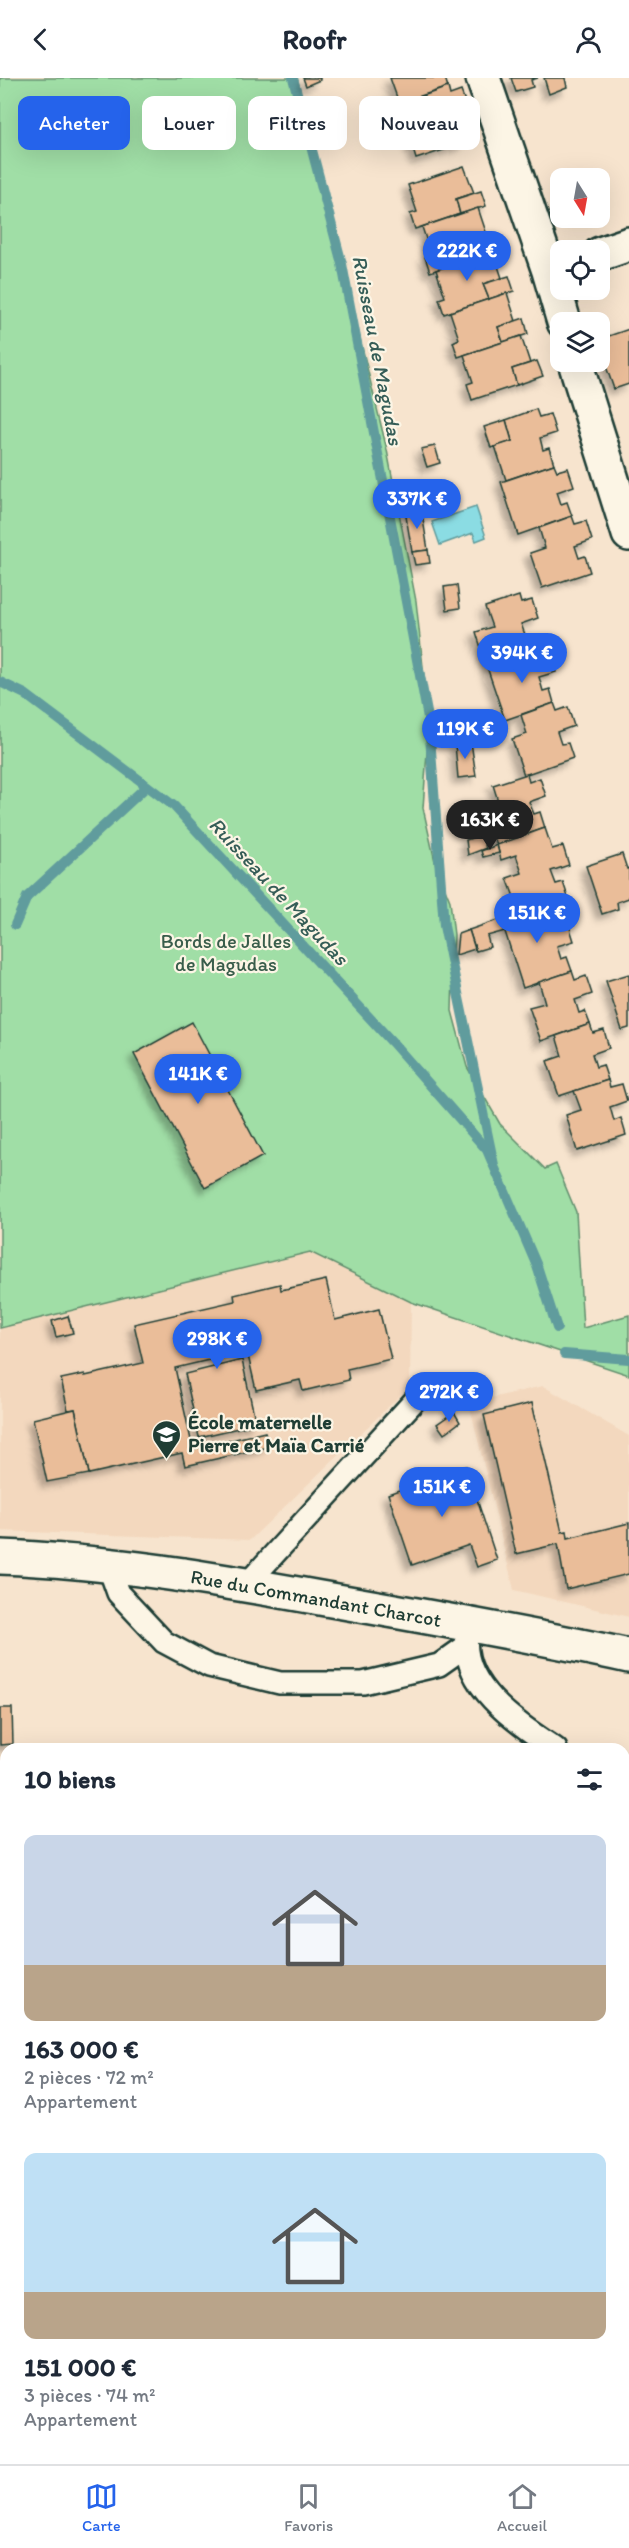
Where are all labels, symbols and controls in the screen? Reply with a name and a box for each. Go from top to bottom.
icon: back [24,23,57,56]
text: Roofr [282,23,347,56]
icon: person [572,23,605,56]
chip: Acheter [18,96,130,150]
chip: Louer [142,96,236,150]
chip: Filtres [248,96,347,150]
chip: Nouveau [359,96,480,150]
north arrow [550,168,610,228]
map controls [550,168,610,372]
pin: 222K € [418,231,516,282]
text: 222K € [437,238,497,262]
button: locate [550,240,610,300]
water label: Ruisseau de Magudas [347,253,409,448]
button: layers [550,312,610,372]
pin: 337K € [368,479,466,530]
text: 337K € [387,486,447,510]
pin: 394K € [473,633,571,684]
text: 394K € [491,640,553,664]
pin: 119K € [416,709,514,760]
text: 119K € [436,716,494,740]
pin: 163K € [441,800,539,851]
text: 163K € [460,807,520,831]
water label: Ruisseau de Magudas [204,812,354,971]
pin: 151K € [488,893,586,944]
text: 151K € [508,900,566,924]
park label: Bords de Jalles de Magudas [161,929,291,976]
pin: 141K € [149,1054,247,1105]
text: 141K € [168,1061,228,1085]
pin: 298K € [168,1319,266,1370]
text: 298K € [187,1326,247,1350]
pin: 272K € [400,1372,498,1423]
text: 272K € [419,1379,479,1403]
place label: École maternelle Pierre et Maïa Carrié [188,1410,365,1457]
school or university icon: École maternelle Pierre et Maïa Carrié [151,1418,183,1460]
pin: 151K € [393,1467,491,1518]
text: 151K € [413,1474,471,1498]
street label: Rue du Commandant Charcot [189,1564,444,1632]
text: 10 biens [24,1763,116,1795]
icon: filters [573,1763,606,1796]
icon: home [261,1874,369,1982]
text: 163 000 € [24,2033,139,2065]
text: 2 pièces · 72 m² [24,2065,154,2089]
text: Appartement [24,2089,137,2113]
icon: home [261,2192,369,2300]
text: 151 000 € [24,2351,136,2383]
text: 3 pièces · 74 m² [24,2383,156,2407]
text: Appartement [24,2407,137,2431]
tab: Carte [82,2480,120,2535]
tab: Favoris [284,2480,333,2535]
tab: Accueil [497,2480,547,2535]

